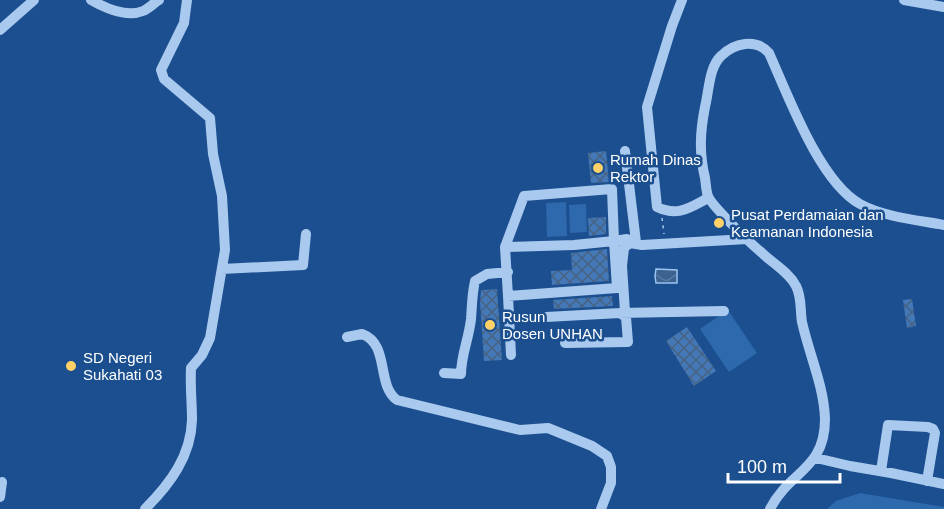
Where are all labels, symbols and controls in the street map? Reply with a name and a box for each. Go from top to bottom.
place label: Rumah Dinas Rektor [610,151,701,185]
marker: Rumah Dinas Rektor [591,161,605,175]
place label: Pusat Perdamaian dan Keamanan Indonesia [731,206,884,240]
marker: Pusat Perdamaian dan Keamanan Indonesia [712,216,726,230]
place label: Rusun Dosen UNHAN [502,308,603,342]
marker: Rusun Dosen UNHAN [483,318,497,332]
place label: SD Negeri Sukahati 03 [83,349,162,383]
marker: SD Negeri Sukahati 03 [64,359,78,373]
scale bar [728,446,840,484]
text: 100 m [737,457,787,477]

